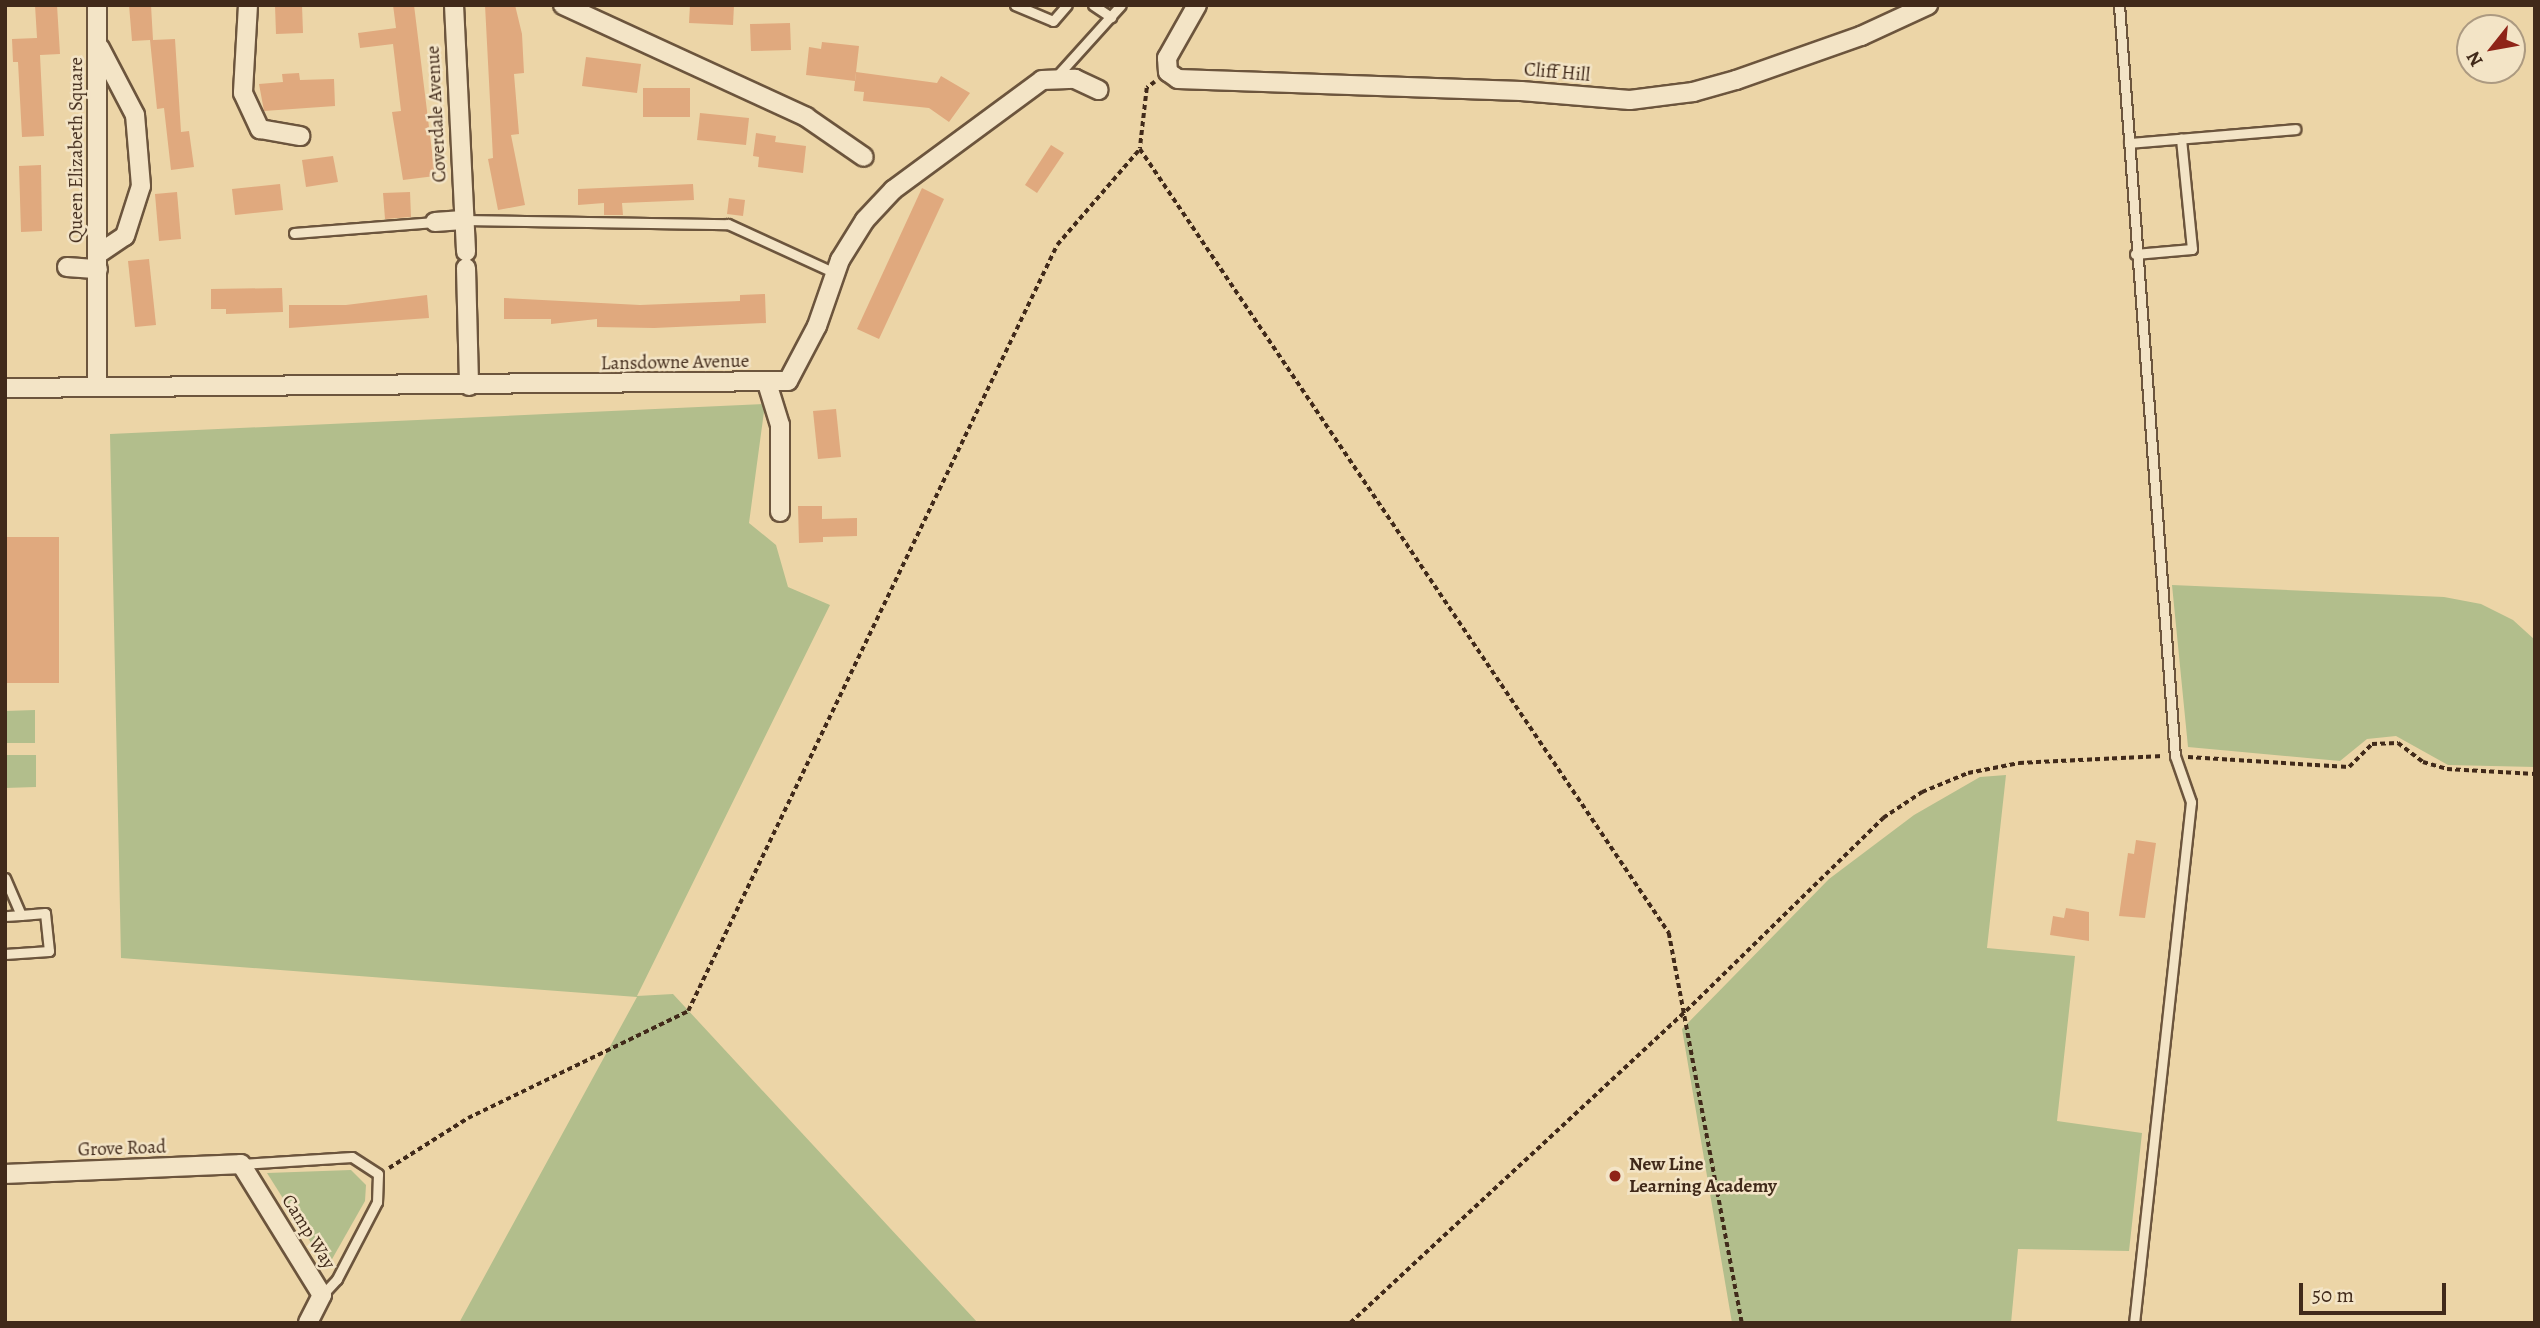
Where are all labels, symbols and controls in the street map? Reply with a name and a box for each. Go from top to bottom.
north arrow [2456,14,2526,84]
street label: Coverdale Avenue [422,45,452,183]
text: N [2460,46,2489,71]
street label: Queen Elizabeth Square [66,57,88,243]
street label: Cliff Hill [1523,59,1591,87]
street label: Lansdowne Avenue [601,350,749,376]
street label: Grove Road [77,1136,167,1162]
place label: New Line Learning Academy [1629,1154,1777,1198]
marker: New Line Learning Academy [1607,1168,1623,1184]
street label: Camp Way [276,1191,340,1273]
scale bar [2302,1268,2449,1312]
text: 50 m [2312,1281,2354,1309]

